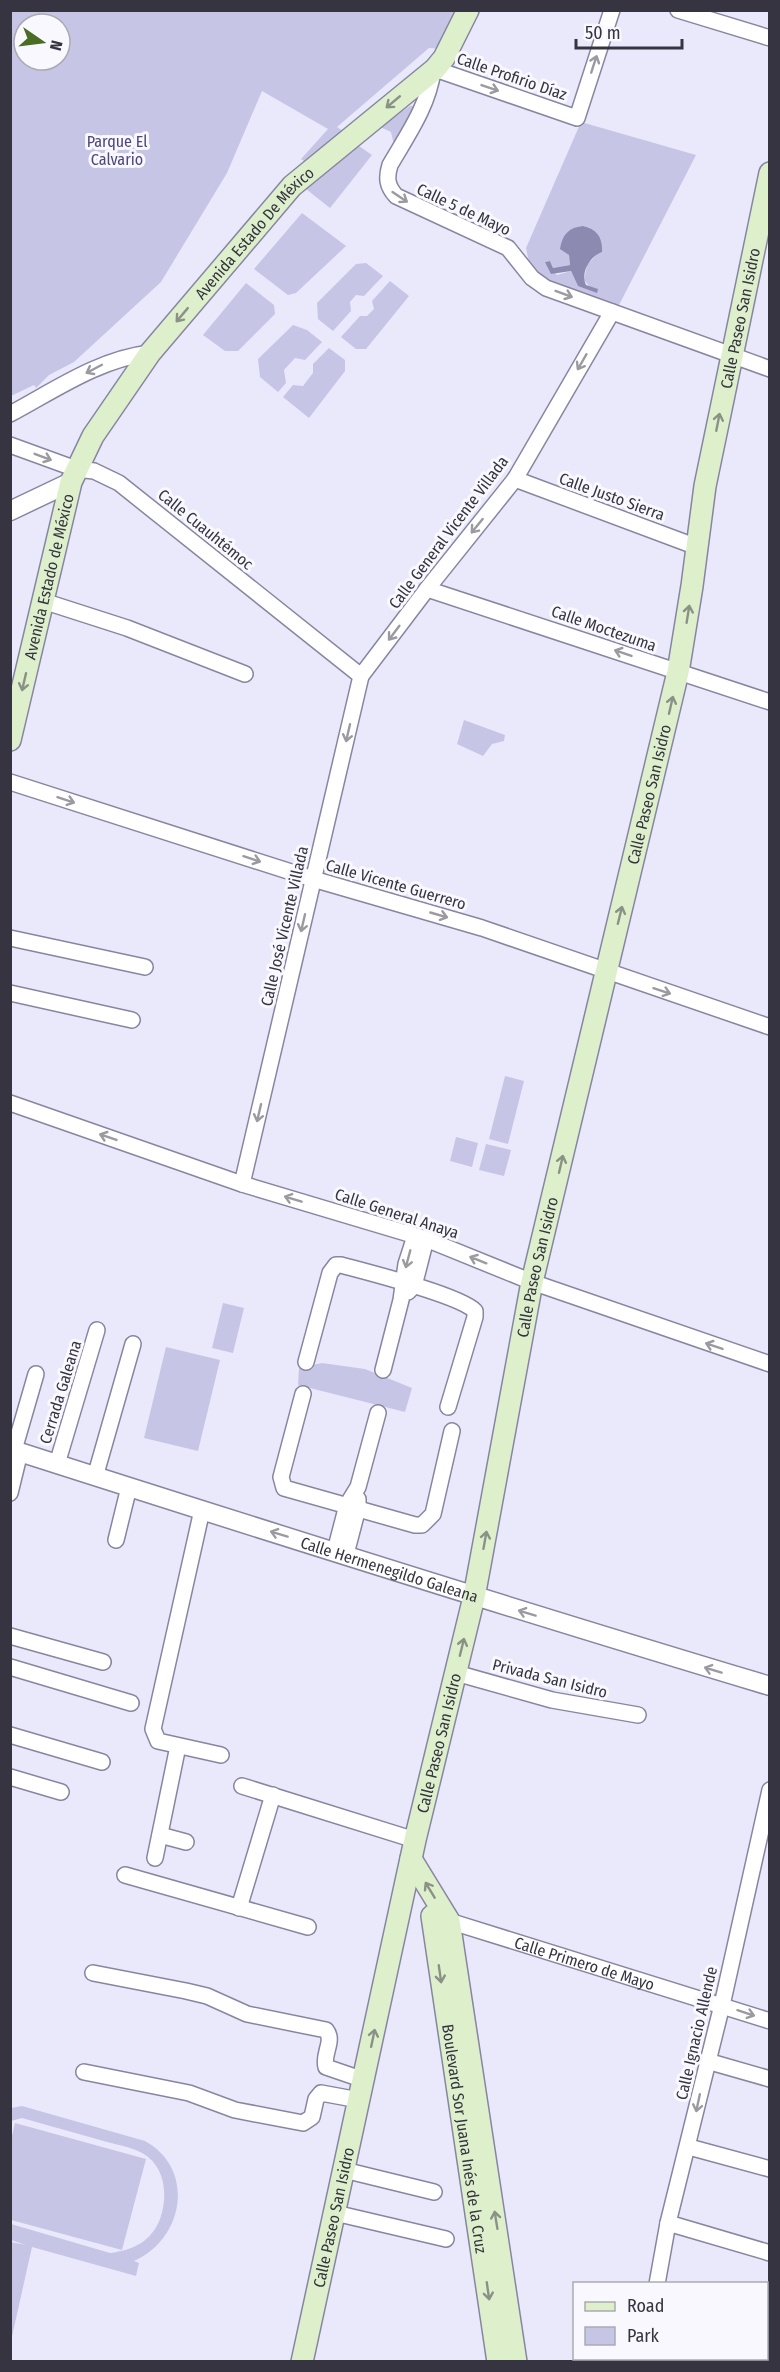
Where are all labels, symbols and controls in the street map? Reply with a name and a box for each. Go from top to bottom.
north arrow [12,12,72,72]
scale bar [576,12,682,50]
text: 50 m [585,22,621,44]
text: N [46,39,66,52]
street label: Calle Profirio Díaz [454,49,569,104]
one-way arrow [590,55,601,74]
one-way arrow [480,83,499,94]
one-way arrow [386,95,401,109]
park label: Parque El Calvario [87,132,147,169]
street label: Avenida Estado De México [191,163,318,303]
street label: Calle 5 de Mayo [414,179,514,240]
one-way arrow [392,190,409,203]
street label: Calle Paseo San Isidro [716,246,764,390]
one-way arrow [555,290,573,301]
one-way arrow [176,307,189,323]
one-way arrow [576,353,588,370]
one-way arrow [86,363,103,375]
one-way arrow [713,412,724,432]
one-way arrow [33,452,52,463]
street label: Calle General Vicente Villada [385,452,512,612]
street label: Calle Justo Sierra [557,469,667,524]
street label: Calle Cuauhtémoc [154,485,257,574]
street label: Avenida Estado de México [20,492,78,661]
one-way arrow [471,518,484,534]
street label: Calle Moctezuma [549,602,659,655]
one-way arrow [683,605,694,625]
one-way arrow [388,624,400,640]
one-way arrow [614,647,633,658]
one-way arrow [18,672,29,691]
one-way arrow [665,696,677,715]
street label: Calle Paseo San Isidro [623,723,675,866]
one-way arrow [341,724,353,743]
one-way arrow [56,795,75,806]
street label: Calle José Vicente Villada [257,844,312,1008]
one-way arrow [242,854,261,865]
street label: Calle Vicente Guerrero [324,855,468,914]
one-way arrow [615,906,627,925]
one-way arrow [429,910,448,922]
one-way arrow [297,913,308,932]
one-way arrow [652,986,671,997]
one-way arrow [252,1103,264,1122]
one-way arrow [99,1131,118,1142]
one-way arrow [555,1154,567,1173]
street label: Calle General Anaya [333,1185,461,1242]
one-way arrow [284,1193,303,1204]
street label: Calle Paseo San Isidro [513,1195,562,1339]
one-way arrow [402,1249,413,1268]
one-way arrow [469,1254,488,1265]
street label: Cerrada Galeana [36,1338,85,1446]
one-way arrow [705,1340,724,1351]
one-way arrow [270,1528,289,1539]
one-way arrow [480,1531,491,1550]
street label: Calle Hermenegildo Galeana [298,1533,480,1606]
one-way arrow [518,1607,537,1618]
one-way arrow [456,1638,468,1657]
street label: Privada San Isidro [490,1655,609,1702]
one-way arrow [704,1664,723,1675]
street label: Calle Paseo San Isidro [413,1671,465,1815]
one-way arrow [424,1882,436,1899]
street label: Calle Primero de Mayo [512,1933,657,1994]
one-way arrow [435,1963,446,1983]
street label: Calle Ignacio Allende [672,1964,721,2102]
one-way arrow [736,2008,755,2019]
street label: Boulevard Sor Juana Inés de la Cruz [438,2023,491,2255]
one-way arrow [368,2028,379,2048]
one-way arrow [692,2093,703,2112]
street label: Calle Paseo San Isidro [309,2145,358,2289]
one-way arrow [490,2211,501,2231]
one-way arrow [482,2281,493,2301]
legend [573,2282,768,2360]
text: Road [627,2295,664,2317]
text: Park [627,2325,660,2347]

